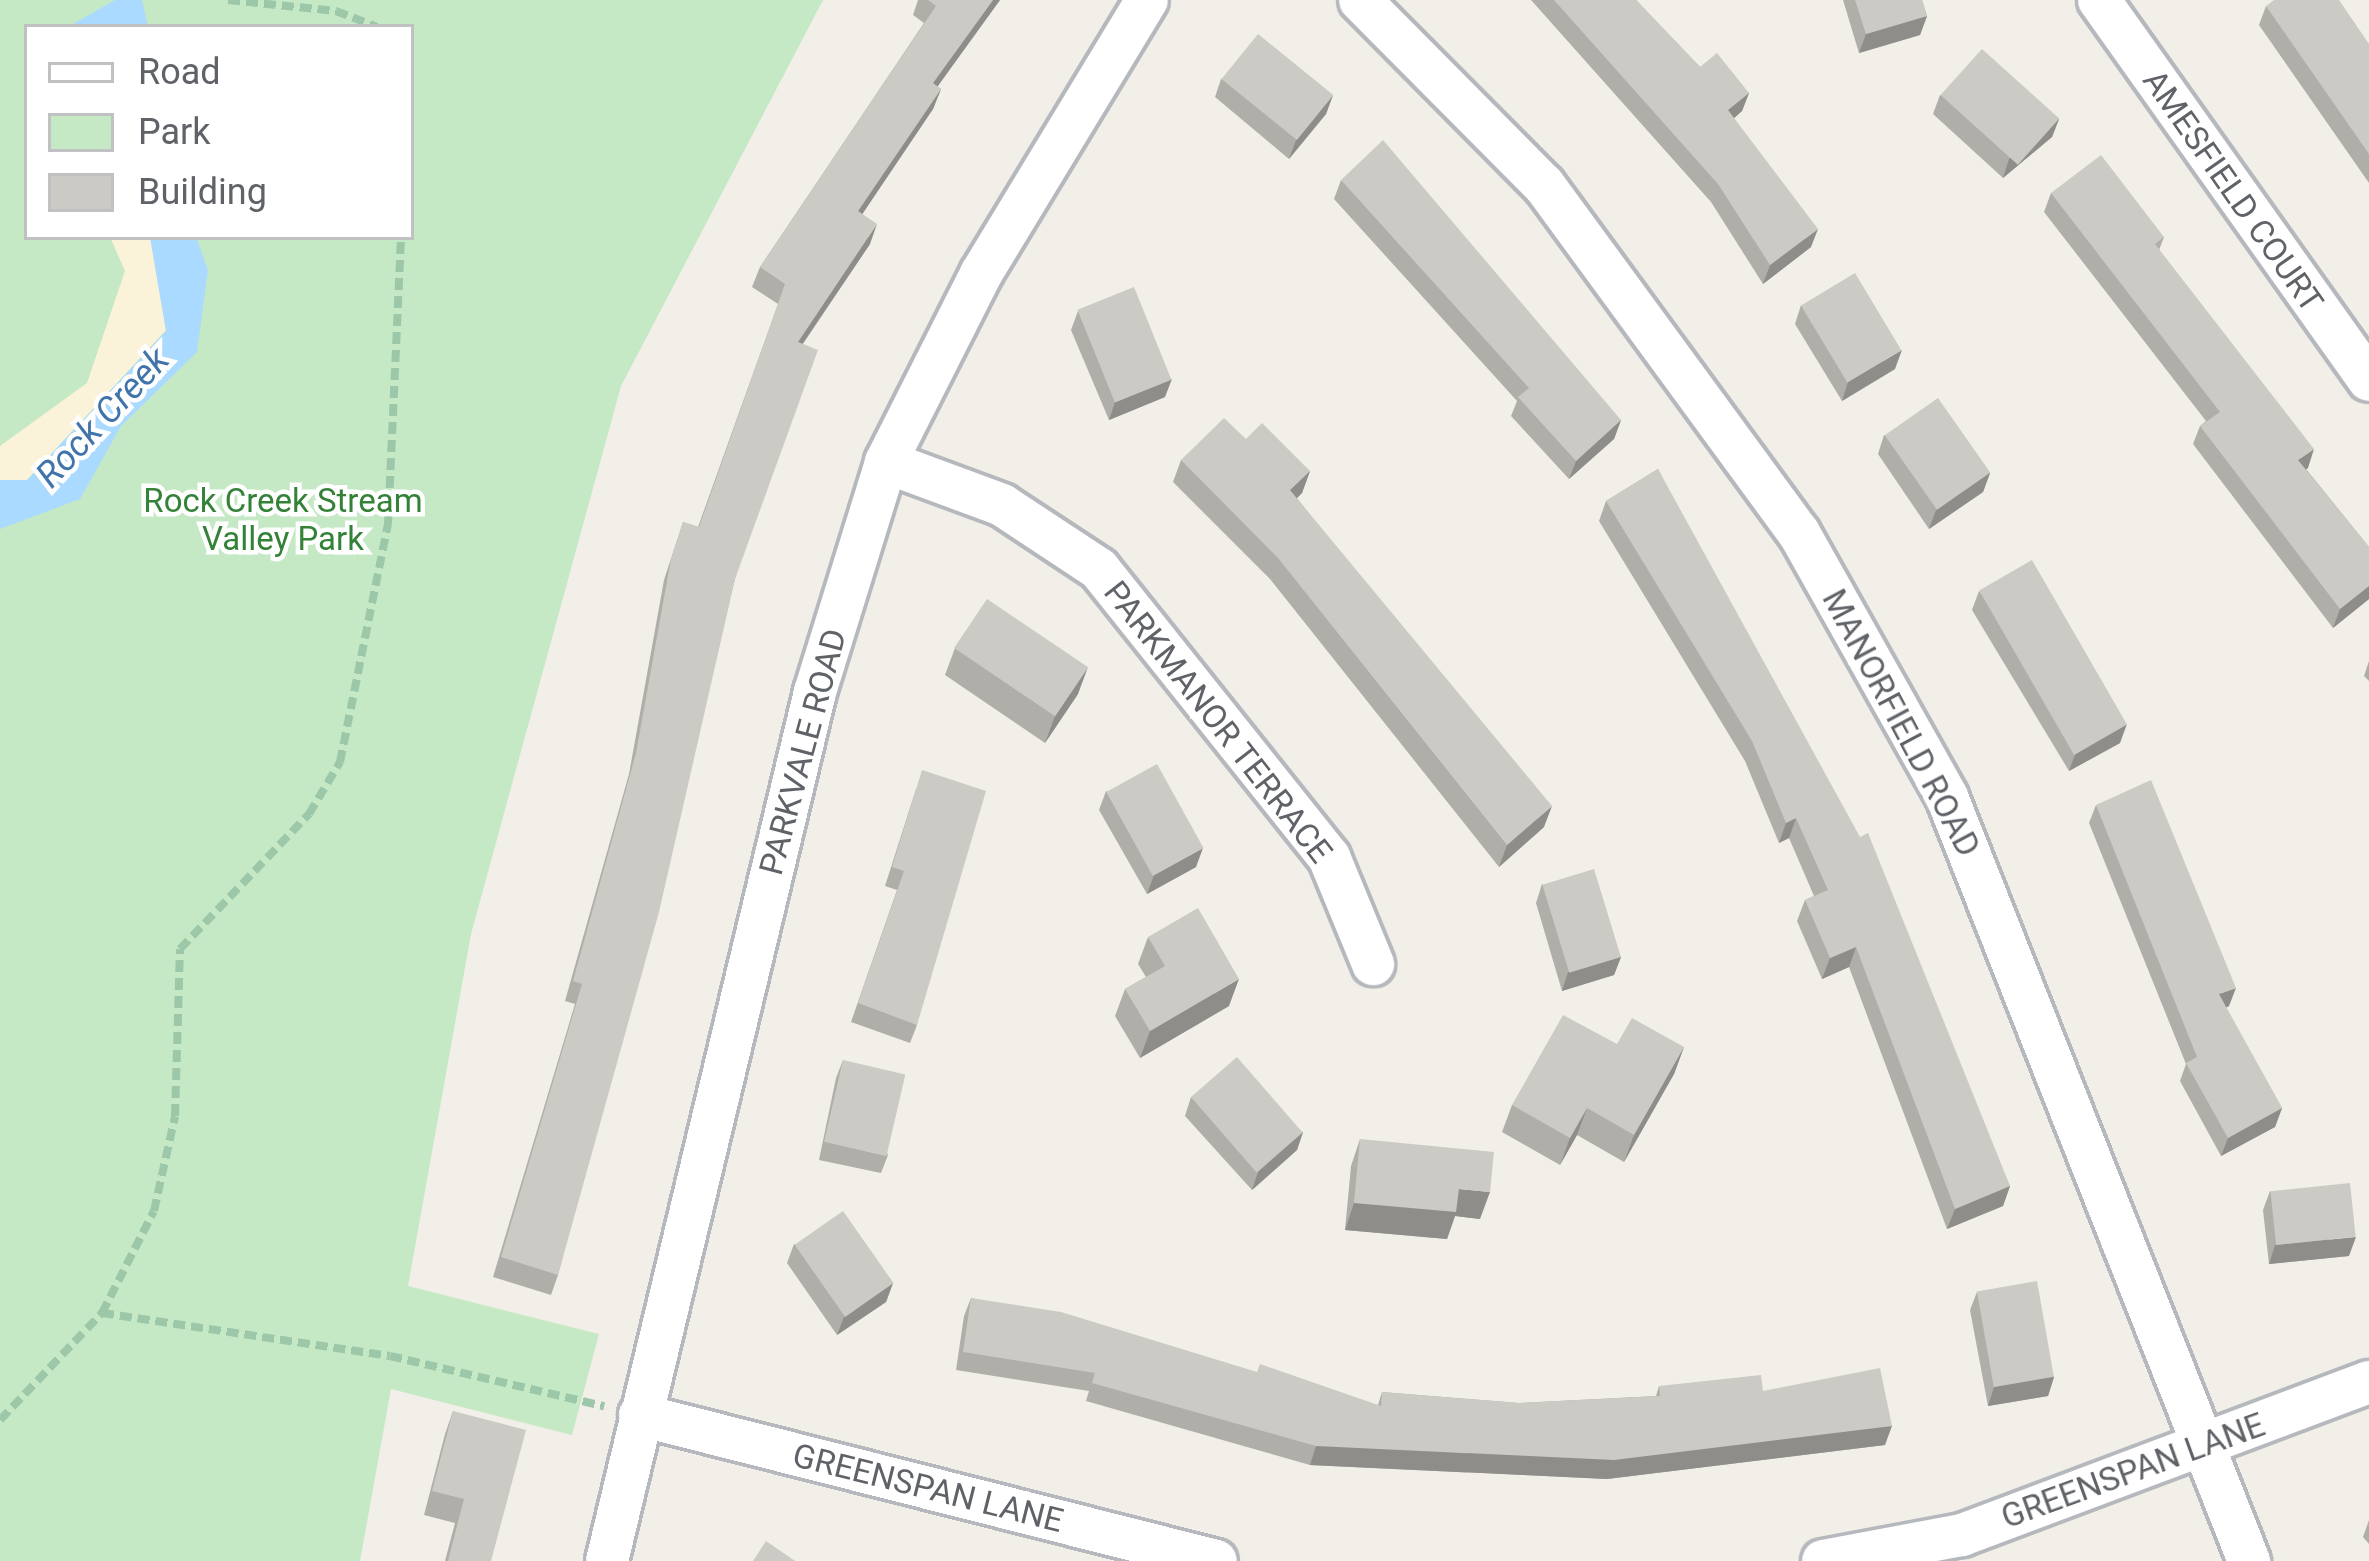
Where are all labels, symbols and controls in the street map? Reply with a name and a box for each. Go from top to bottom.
legend [24,24,414,240]
text: Road [138,51,221,93]
street label: AMESFIELD COURT [2135,62,2331,320]
text: Park [138,111,211,153]
text: Building [138,171,267,213]
water label: Rock Creek [27,339,179,497]
park label: Rock Creek Stream Valley Park [143,481,423,559]
street label: PARKMANOR TERRACE [1096,573,1340,871]
street label: MANORFIELD ROAD [1814,583,1988,863]
street label: PARKVALE ROAD [751,625,855,879]
street label: GREENSPAN LANE [1996,1405,2270,1537]
street label: GREENSPAN LANE [789,1435,1067,1541]

